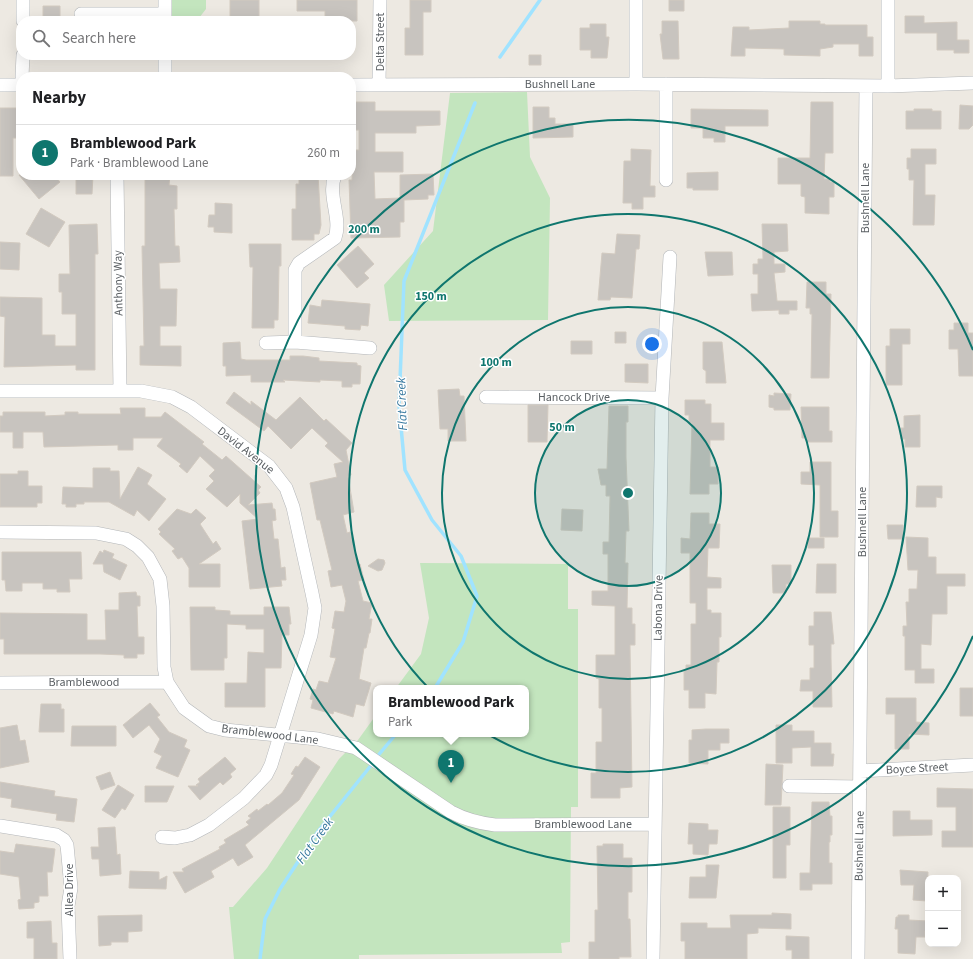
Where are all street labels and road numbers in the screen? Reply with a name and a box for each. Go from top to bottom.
street label: Delta Street [372,13,389,71]
street label: Bushnell Lane [525,76,595,93]
street label: Bushnell Lane [857,163,874,233]
street label: Anthony Way [109,250,128,316]
street label: Hancock Drive [538,389,610,406]
street label: David Avenue [214,423,278,478]
street label: Bushnell Lane [854,487,871,557]
street label: Labona Drive [649,575,668,641]
street label: Bramblewood [49,674,119,691]
street label: Bramblewood Lane [220,720,319,749]
street label: Boyce Street [885,758,949,779]
street label: Bushnell Lane [850,811,869,881]
street label: Bramblewood Lane [534,816,632,833]
street label: Allea Drive [61,864,78,916]

